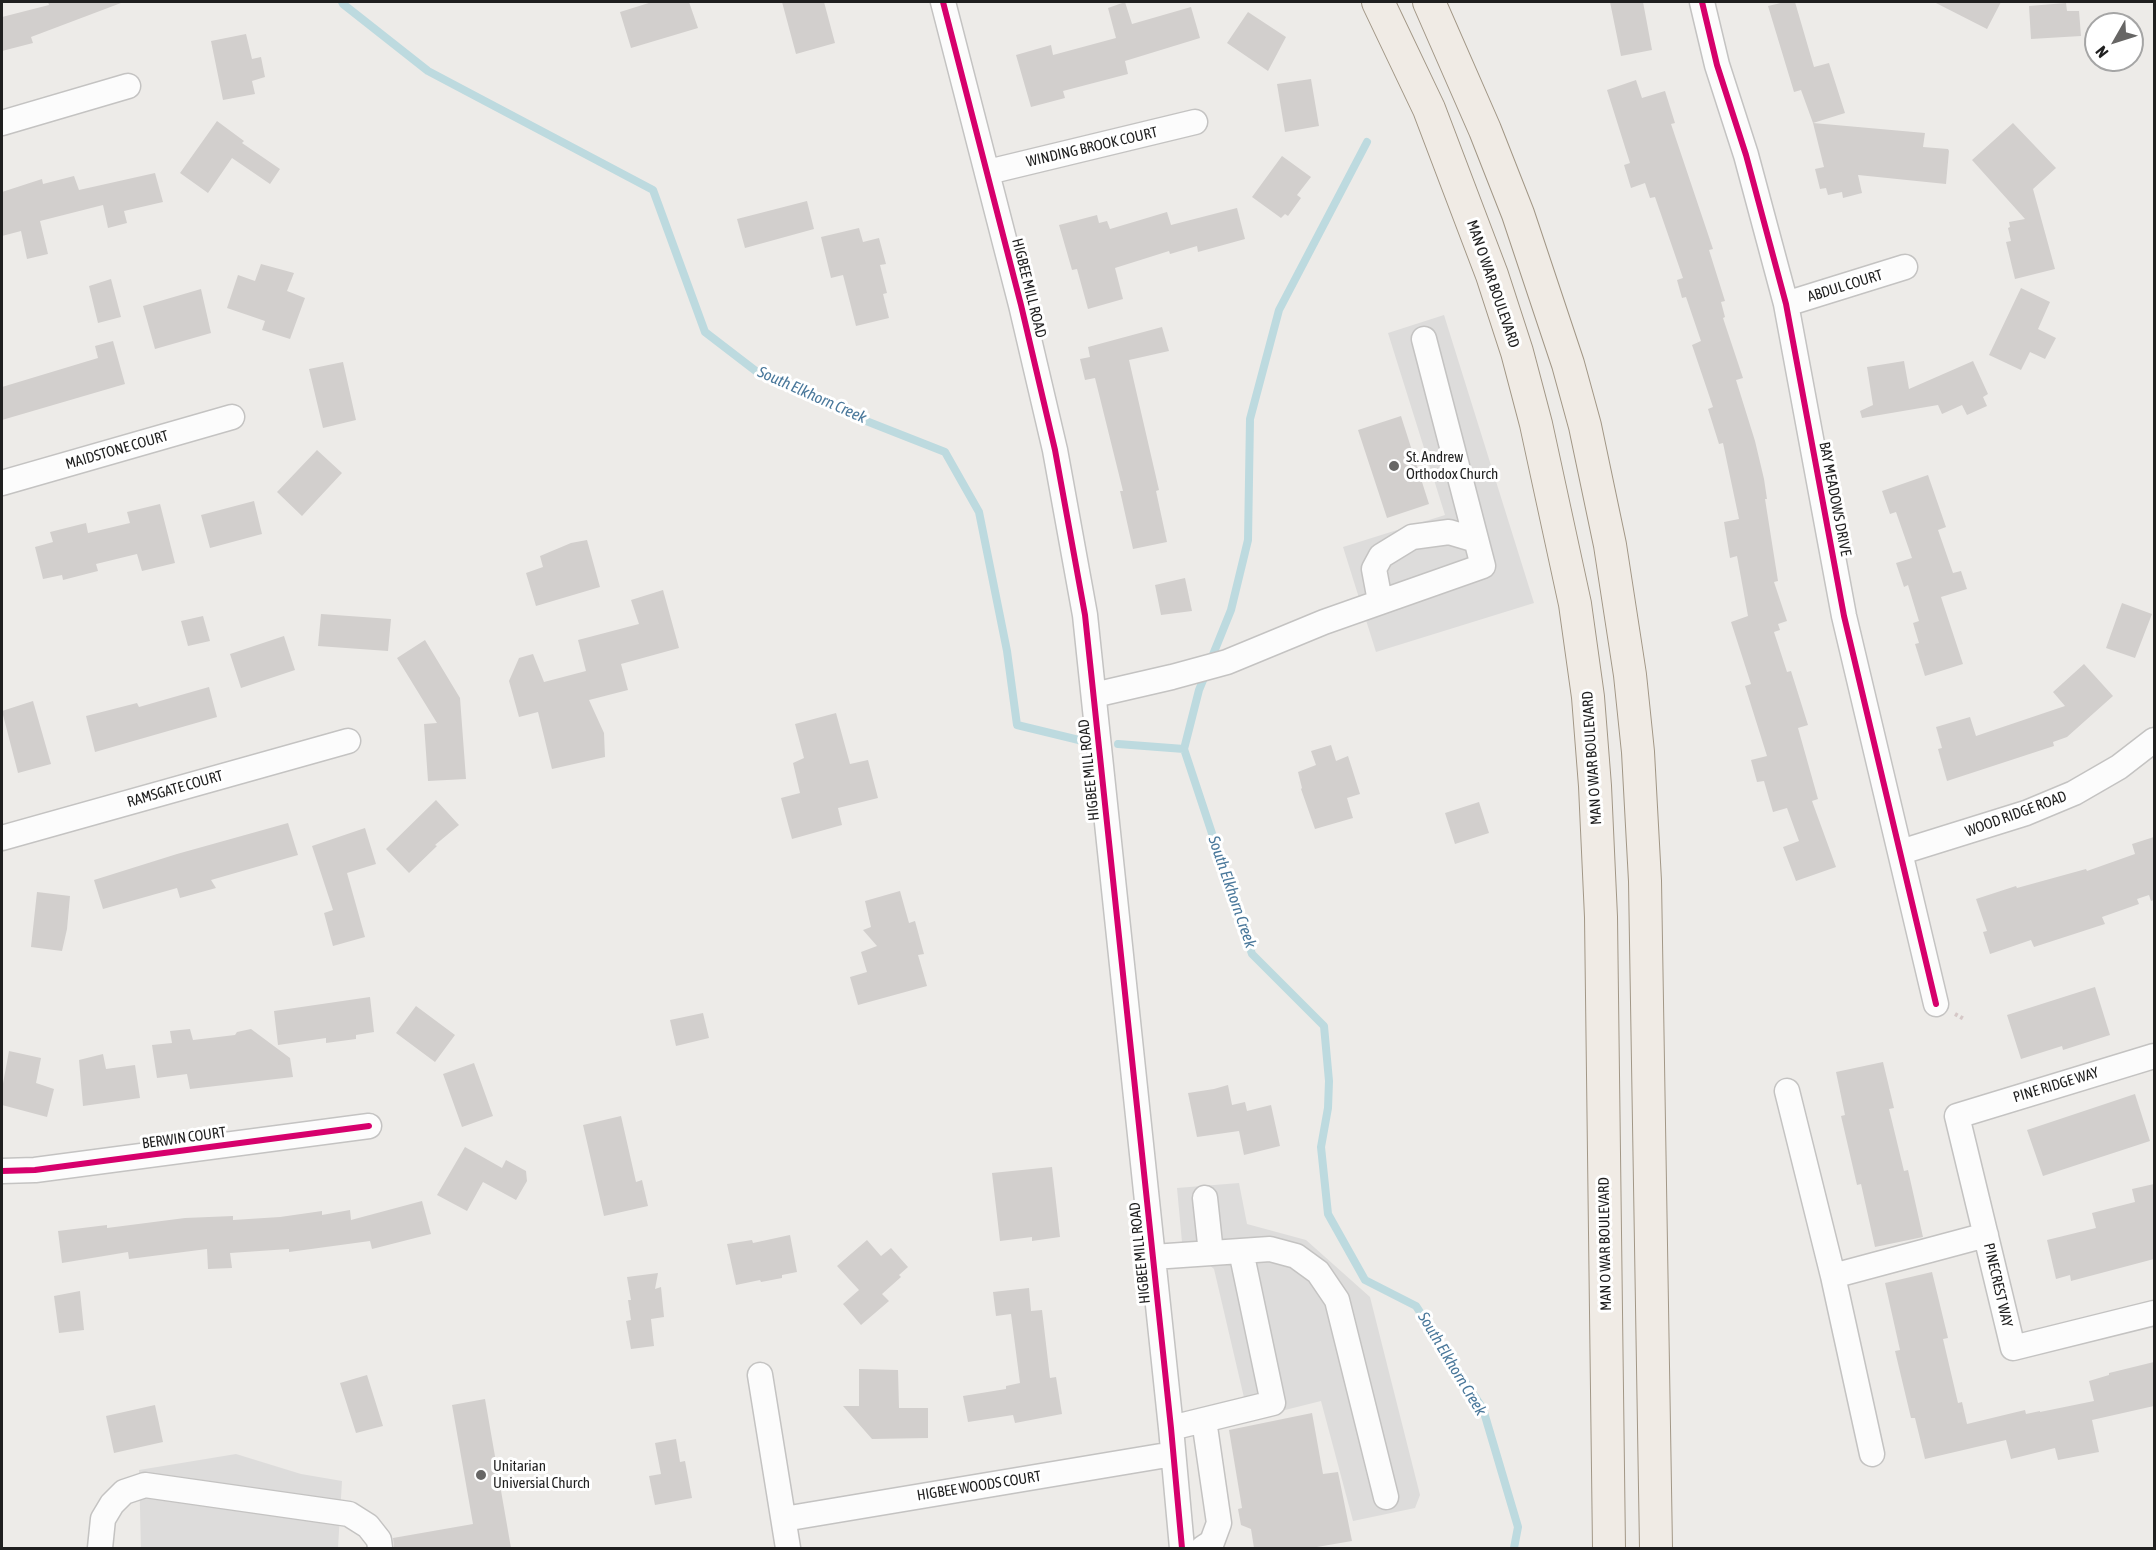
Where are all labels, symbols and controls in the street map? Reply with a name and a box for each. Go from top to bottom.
north arrow [2084,12,2144,72]
text: N [2092,43,2112,61]
street label: WINDING BROOK COURT [1025,123,1159,171]
street label: MAN O WAR BOULEVARD [1463,218,1523,350]
street label: HIGBEE MILL ROAD [1008,236,1050,340]
street label: ABDUL COURT [1805,266,1885,306]
water label: South Elkhorn Creek [755,362,869,428]
street label: MAIDSTONE COURT [63,427,171,473]
street label: BAY MEADOWS DRIVE [1815,440,1855,558]
place label: St. Andrew Orthodox Church [1406,448,1498,483]
marker: St. Andrew Orthodox Church [1387,459,1401,473]
street label: MAN O WAR BOULEVARD [1578,691,1606,825]
street label: HIGBEE MILL ROAD [1075,718,1103,822]
street label: RAMSGATE COURT [125,767,225,811]
street label: WOOD RIDGE ROAD [1963,787,2069,841]
water label: South Elkhorn Creek [1204,833,1260,951]
street label: PINE RIDGE WAY [2011,1063,2101,1107]
street label: BERWIN COURT [141,1123,227,1153]
street label: MAN O WAR BOULEVARD [1595,1177,1615,1311]
street label: HIGBEE MILL ROAD [1126,1201,1154,1305]
street label: PINECREST WAY [1980,1241,2016,1329]
water label: South Elkhorn Creek [1414,1309,1490,1419]
place label: Unitarian Universial Church [493,1457,590,1492]
street label: HIGBEE WOODS COURT [916,1467,1042,1505]
marker: Unitarian Universial Church [474,1468,488,1482]

